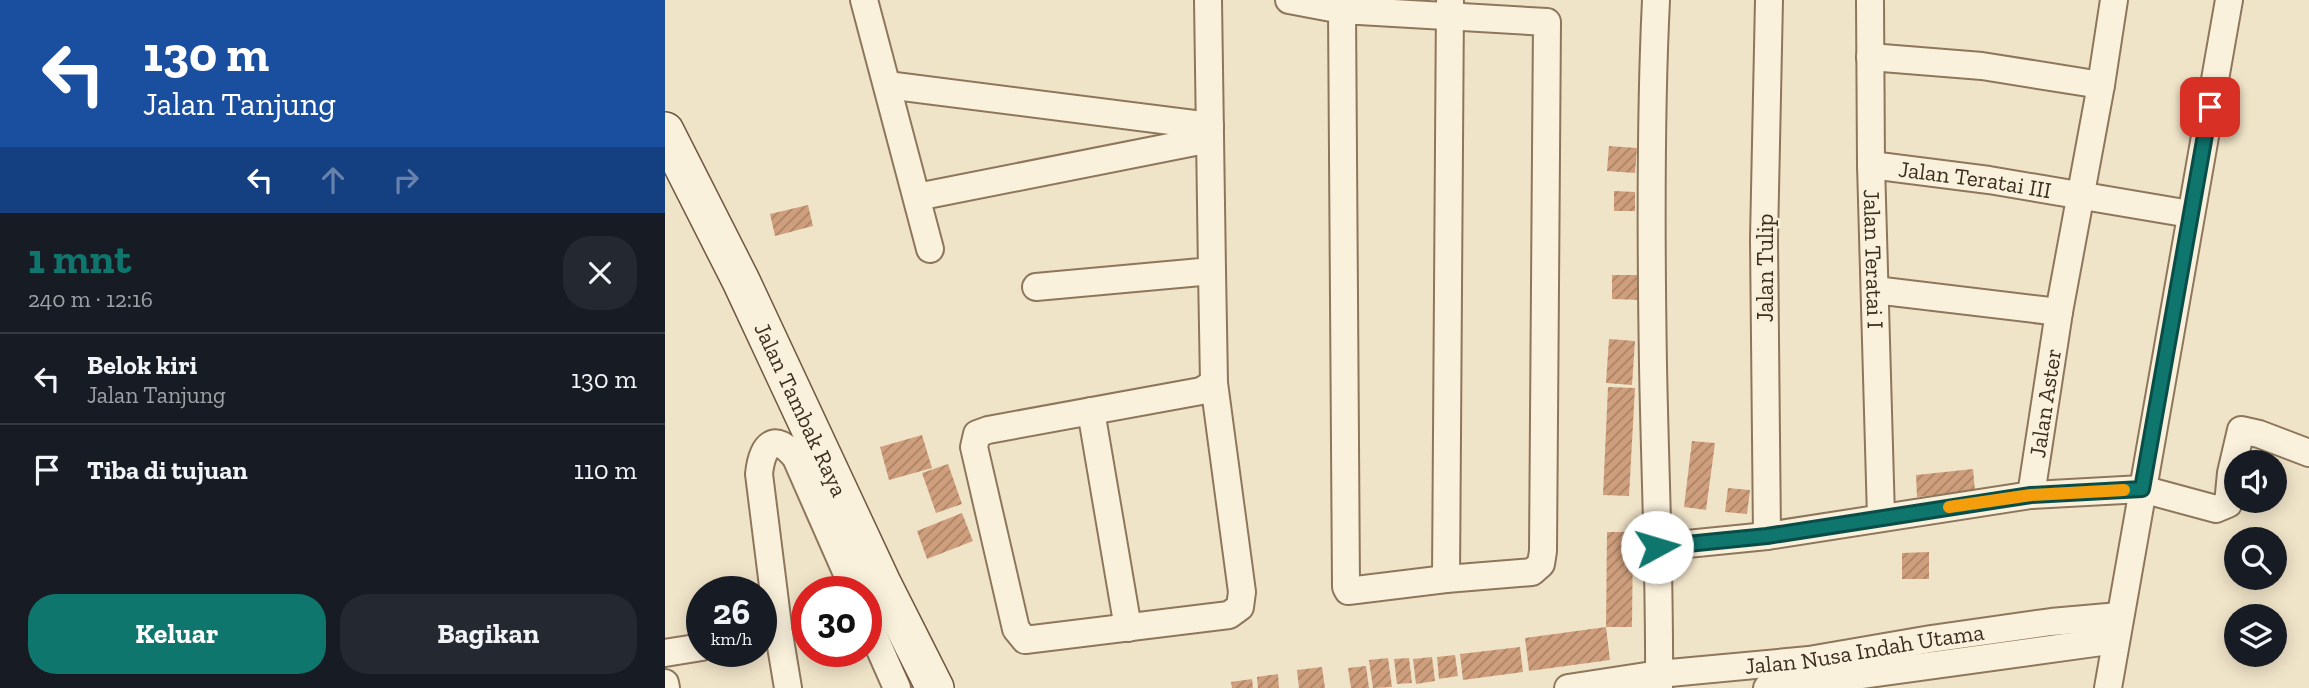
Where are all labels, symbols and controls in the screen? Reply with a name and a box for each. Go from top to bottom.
text: 130 m [143,25,269,84]
icon: left [28,28,119,119]
pin [2180,77,2240,137]
text: Jalan Tanjung [143,85,336,123]
icon: arrive [2191,88,2229,126]
street label: Jalan Teratai III [1897,155,2054,204]
icon: left [241,161,279,199]
icon: ahead [314,161,352,199]
icon: right [387,161,425,199]
street label: Jalan Teratai I [1858,189,1890,329]
street label: Jalan Tulip [1751,214,1779,322]
text: 1 mnt [28,233,131,284]
button: close [563,236,637,310]
text: 240 m · 12:16 [28,285,153,313]
street label: Jalan Tambak Raya [748,318,854,501]
street label: Jalan Aster [2023,347,2067,460]
text: Belok kiri [87,349,197,381]
icon: left [28,360,66,398]
text: 130 m [571,363,637,395]
text: Jalan Tanjung [87,381,226,409]
map controls [2224,450,2287,667]
button: sound [2224,450,2287,513]
icon: arrive [28,451,66,489]
text: Tiba di tujuan [87,454,248,486]
text: 110 m [574,454,637,486]
position arrow [1620,510,1694,584]
button: search [2224,527,2287,590]
speed limit sign: 30 [791,576,882,667]
text: 26 [713,591,750,633]
button: Keluar [28,594,326,674]
button: Bagikan [340,594,637,674]
button: layers [2224,604,2287,667]
street label: Jalan Nusa Indah Utama [1743,618,1986,680]
text: km/h [711,628,752,650]

